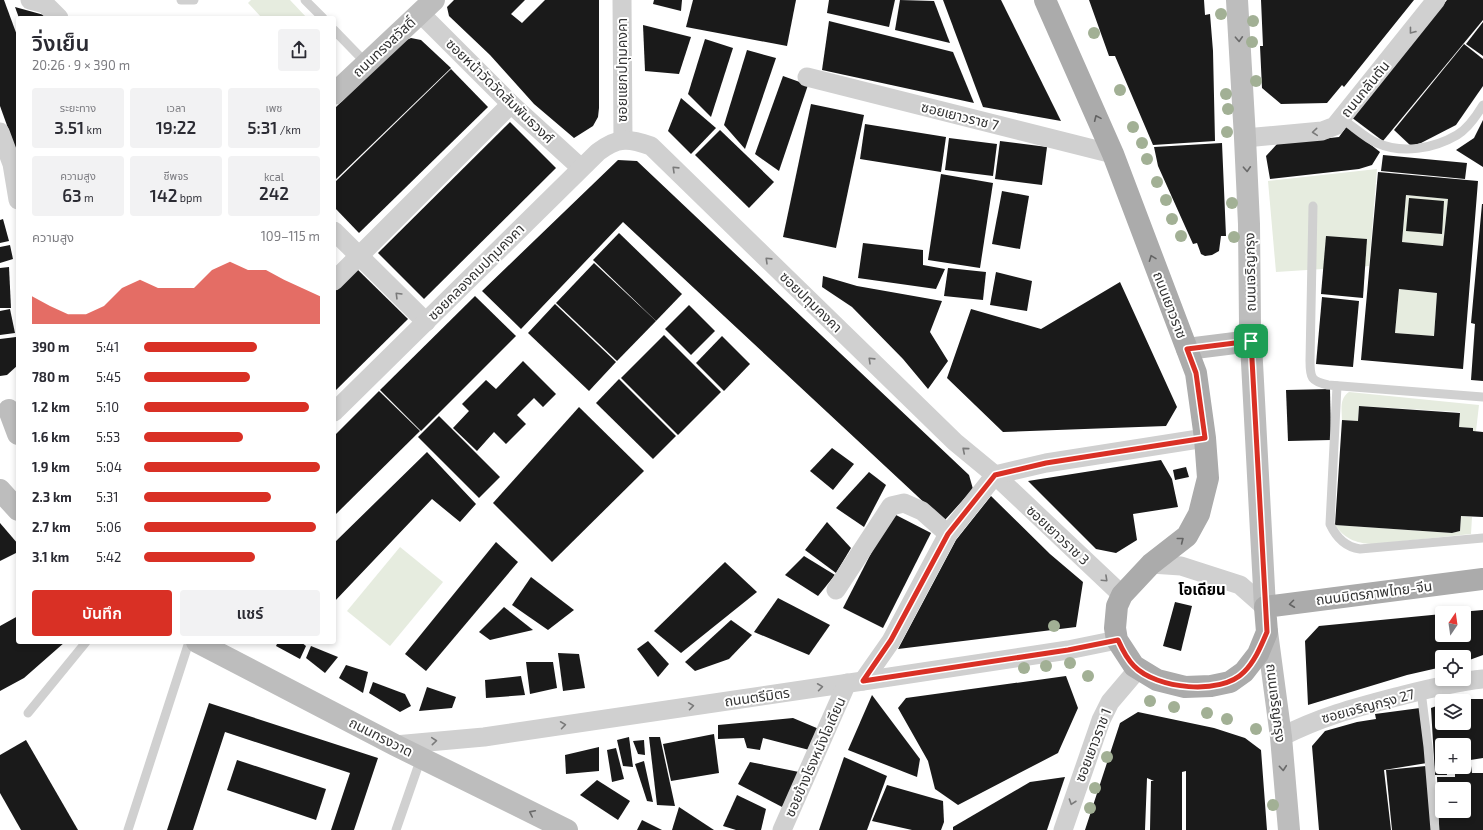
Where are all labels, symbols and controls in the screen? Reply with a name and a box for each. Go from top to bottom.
street label: ถนนทรงสวัสดิ์ [349,13,419,80]
street label: ซอยแยกปทุมคงคา [613,18,631,122]
one-way arrow [1410,26,1417,33]
text: วิ่งเย็น [32,29,89,55]
button: share [278,29,320,71]
street label: ซอยหน้าวัดวัดสัมพันธวงศ์ [443,35,558,147]
one-way arrow [1235,36,1244,42]
text: 20:26 · 9 × 390 m [32,57,130,73]
street label: ถนนกลันตัน [1337,57,1393,120]
street label: ซอยเยาวราช 7 [920,98,1001,133]
text: ระยะทาง [60,101,96,114]
text: เวลา [166,101,186,114]
text: เพซ [266,101,282,114]
one-way arrow [1094,115,1102,123]
text: 3.51 [54,117,84,137]
text: 19:22 [156,117,196,137]
text: 5:31 [247,117,277,137]
text: km [84,123,102,136]
text: /km [277,123,301,136]
one-way arrow [1312,127,1318,136]
one-way arrow [672,166,680,174]
one-way arrow [1243,166,1251,172]
text: ความสูง [60,169,96,182]
text: ชีพจร [164,169,188,182]
text: kcal [264,170,284,183]
text: 242 [259,183,289,203]
text: 63 [62,185,82,205]
text: 142 [150,185,177,205]
text: m [82,191,94,204]
text: bpm [177,191,202,204]
street label: ซอยคลองถมปทุมคงคา [424,220,528,324]
text: 109–115 m [261,228,320,244]
text: ความสูง [32,229,74,245]
street label: ถนนเจริญกรุง [1240,232,1260,312]
one-way arrow [1149,254,1157,261]
one-way arrow [765,257,773,265]
street label: ซอยปทุมคงคา [776,268,846,336]
street label: ถนนเยาวราช [1150,269,1191,341]
one-way arrow [395,292,403,300]
pin [1234,324,1268,358]
icon: arrive [1240,330,1262,352]
text: 390 m [32,339,70,355]
text: 5:41 [96,339,119,355]
one-way arrow [868,357,876,365]
text: 780 m [32,369,69,385]
text: 5:45 [96,369,121,385]
text: 1.2 km [32,399,70,415]
text: 5:10 [96,399,119,415]
text: 1.6 km [32,429,70,445]
text: 5:53 [96,429,120,445]
one-way arrow [962,448,969,455]
text: 1.9 km [32,459,70,475]
text: 5:04 [96,459,122,475]
text: 2.3 km [32,489,72,505]
text: 5:31 [96,489,118,505]
street label: ซอยเยาวราช 3 [1023,501,1093,568]
text: 2.7 km [32,519,71,535]
text: 5:06 [96,519,121,535]
one-way arrow [1177,538,1184,545]
text: 3.1 km [32,549,69,565]
text: 5:42 [96,549,121,565]
one-way arrow [1100,574,1108,581]
street label: ถนนมิตรภาพไทย-จีน [1315,577,1433,608]
district label: โอเดียน [1178,580,1226,598]
button: บันทึก [32,590,172,636]
button: แชร์ [180,590,320,636]
one-way arrow [1288,599,1295,608]
north arrow [1435,606,1471,642]
map controls [1435,606,1471,818]
button: locate [1435,650,1471,686]
street label: ถนนเจริญกรุง [1262,663,1290,743]
street label: ถนนตรีมิตร [723,683,791,709]
one-way arrow [817,683,823,692]
street label: ซอยเจริญกรุง 27 [1319,685,1417,727]
street label: ซอยข้างโรงหนังโอเดียน [780,694,849,819]
button: layers [1435,694,1471,730]
one-way arrow [688,702,694,711]
street label: ซอยเยาวราช 1 [1071,706,1114,784]
street label: ถนนทรงวาด [346,713,416,760]
one-way arrow [560,721,566,730]
one-way arrow [431,737,437,746]
button: + [1435,738,1471,774]
one-way arrow [1279,765,1288,771]
button: − [1435,782,1471,818]
one-way arrow [1069,799,1077,806]
one-way arrow [529,810,536,818]

